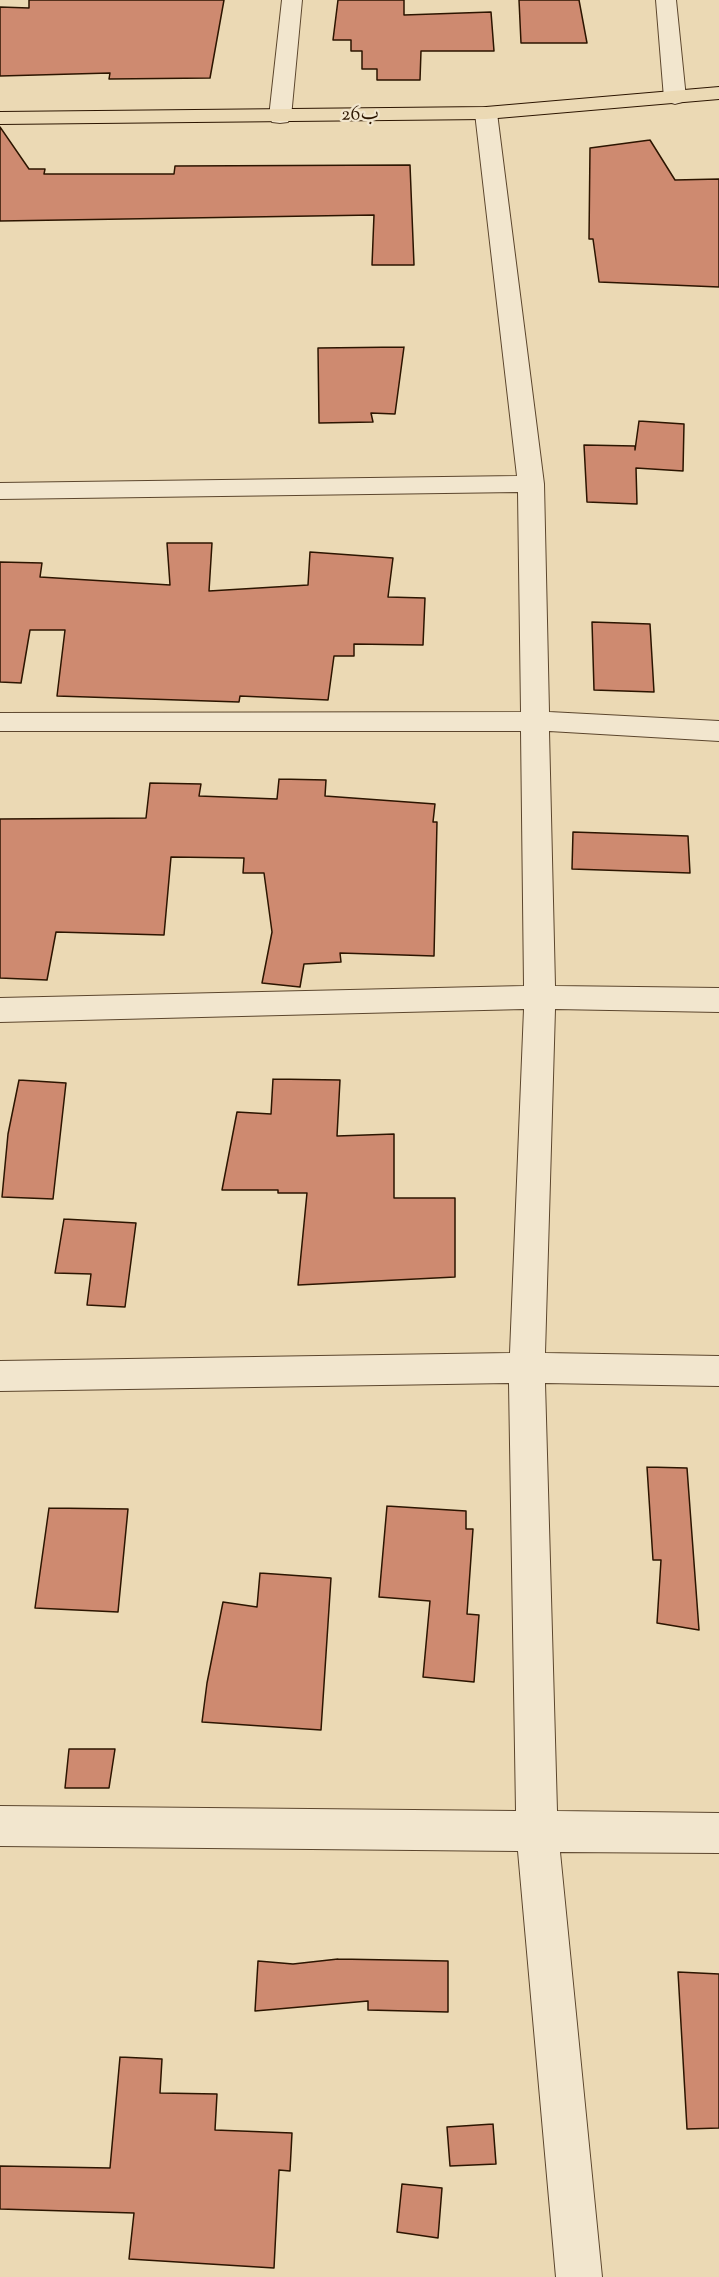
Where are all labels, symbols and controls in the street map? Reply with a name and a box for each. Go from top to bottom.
street label: 26ب [341,104,379,128]

